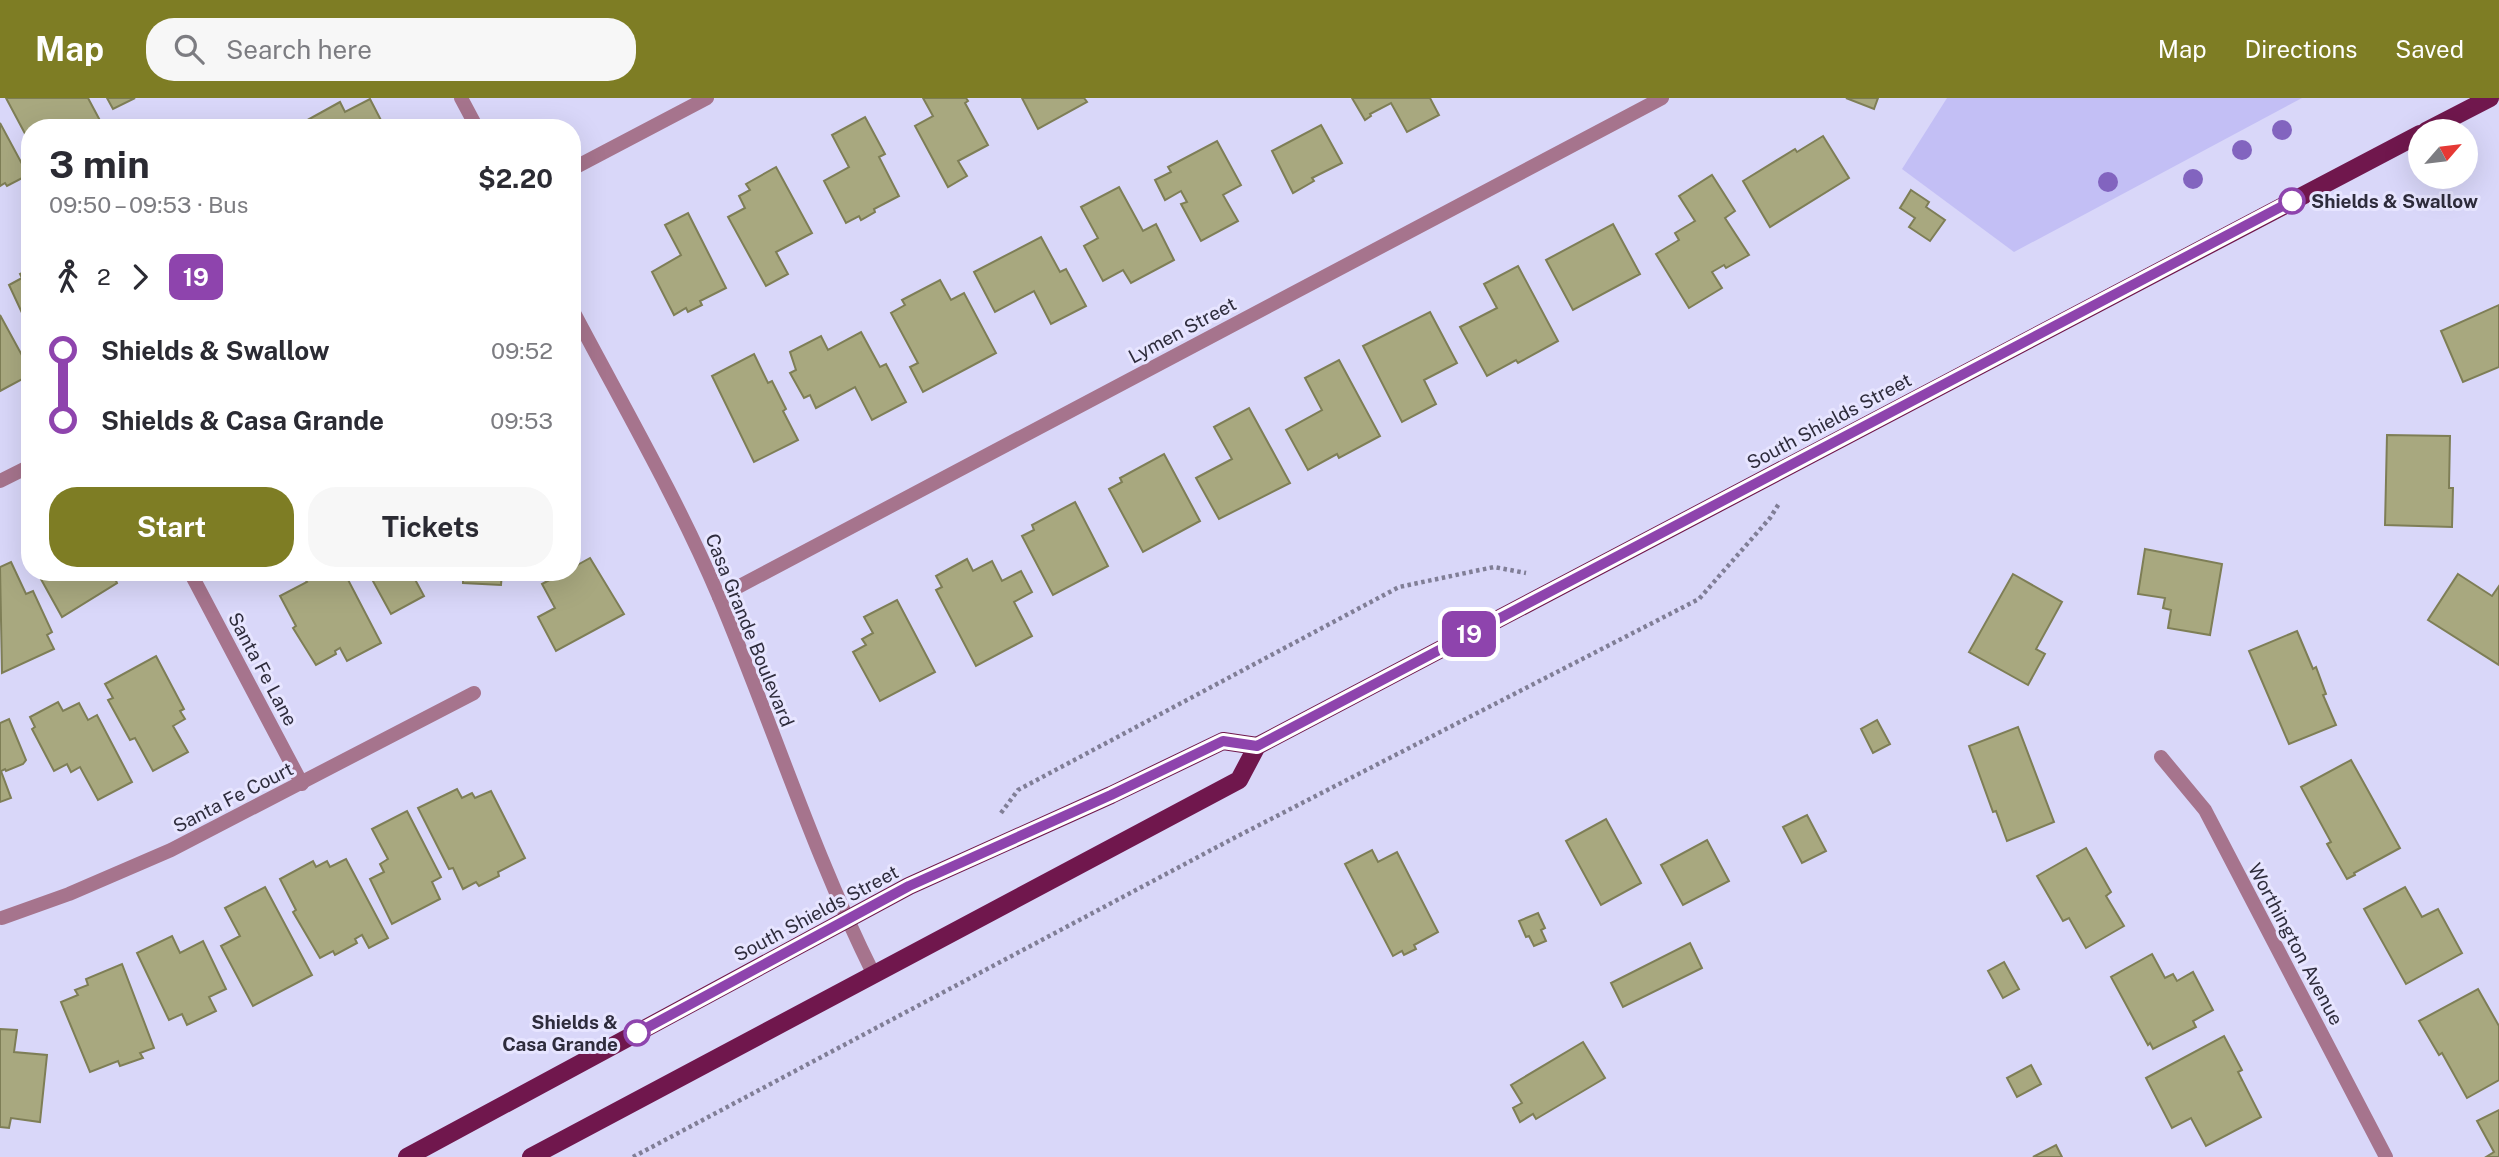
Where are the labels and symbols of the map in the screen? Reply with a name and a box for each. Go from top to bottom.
north arrow [2408,119,2478,189]
marker: Shields & Swallow [2279,188,2305,214]
place label: Shields & Swallow [2311,190,2478,212]
street label: Lymen Street [1124,292,1240,368]
street label: South Shields Street [1743,368,1915,474]
street label: Casa Grande Boulevard [701,530,799,730]
street label: Santa Fe Lane [224,609,302,729]
line badge: 19 [1438,611,1500,657]
street label: Santa Fe Court [169,757,297,837]
street label: Worthington Avenue [2244,859,2348,1029]
street label: South Shields Street [730,860,902,966]
place label: Shields & Casa Grande [502,1011,618,1055]
marker: Shields & Casa Grande [624,1020,650,1046]

